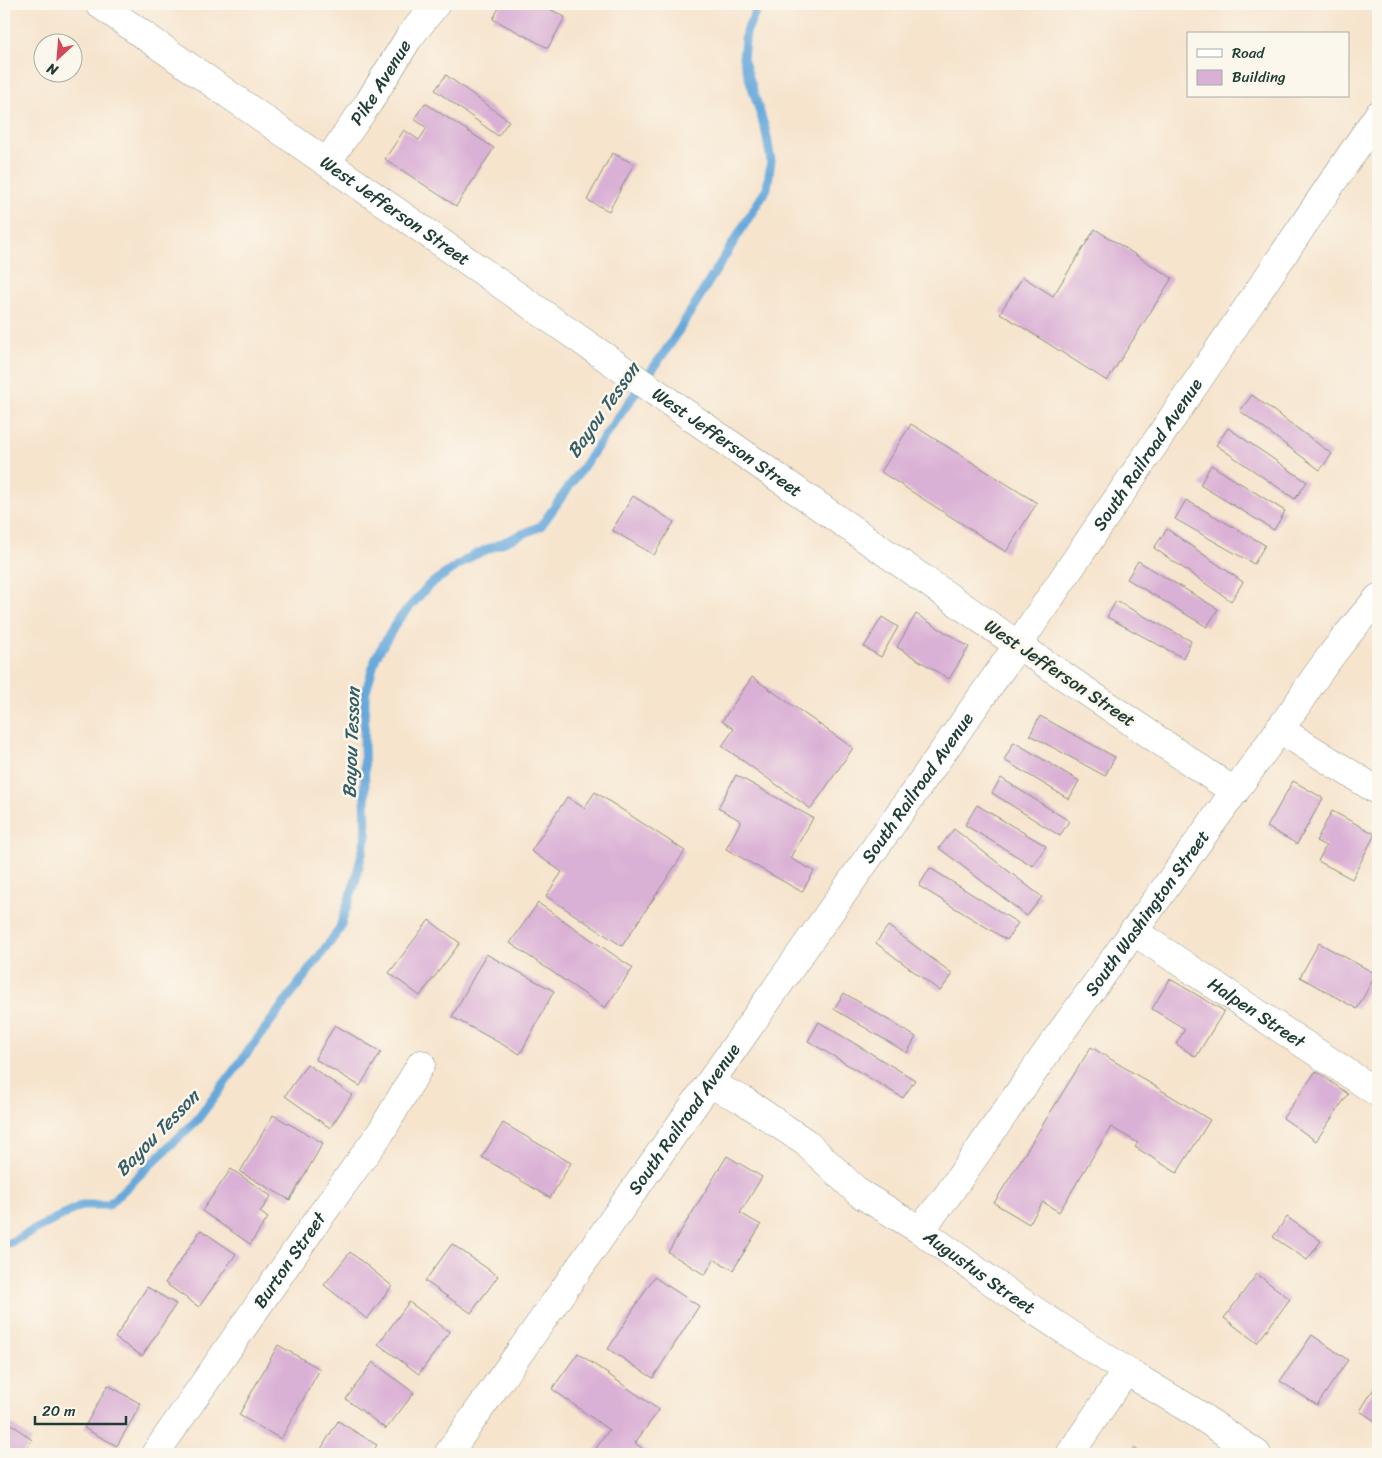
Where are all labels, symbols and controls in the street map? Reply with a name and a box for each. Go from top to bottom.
north arrow [32,32,82,82]
legend [1187,32,1350,98]
street label: Pike Avenue [341,33,420,132]
text: Road [1232,40,1265,66]
text: N [42,56,63,83]
text: Building [1232,64,1286,90]
street label: West Jefferson Street [313,147,477,274]
water label: Bayou Tesson [558,354,649,465]
street label: South Railroad Avenue [1084,371,1211,538]
street label: West Jefferson Street [645,378,809,506]
street label: West Jefferson Street [978,610,1143,736]
water label: Bayou Tesson [333,685,369,799]
street label: South Railroad Avenue [853,705,982,870]
street label: South Washington Street [1076,823,1218,1003]
street label: Halpen Street [1201,968,1313,1057]
street label: South Railroad Avenue [619,1036,749,1201]
water label: Bayou Tesson [107,1080,209,1184]
street label: Burton Street [245,1204,335,1315]
street label: Augustus Street [916,1221,1042,1323]
scale bar [35,1393,126,1425]
text: 20 m [42,1398,76,1424]

